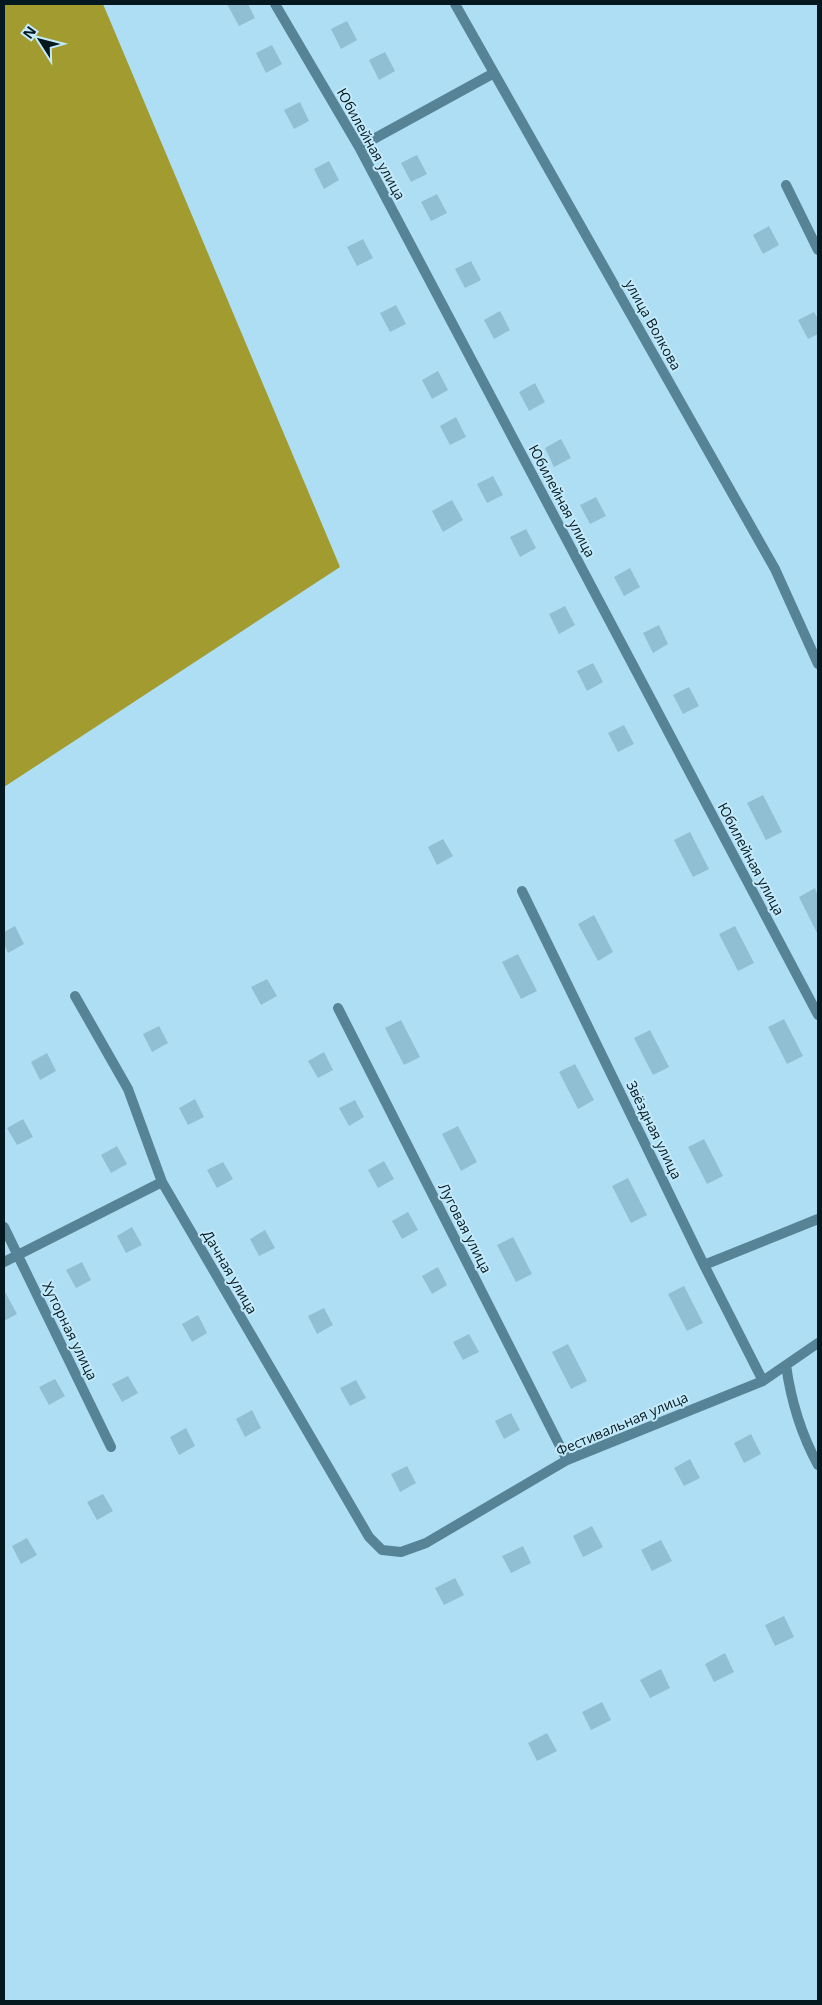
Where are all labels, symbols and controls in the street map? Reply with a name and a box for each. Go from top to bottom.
north arrow [15,15,65,65]
text: N [18,22,40,42]
street label: Юбилейная улица [333,84,410,203]
street label: улица Волкова [621,276,686,374]
street label: Юбилейная улица [525,441,600,560]
street label: Юбилейная улица [714,799,789,918]
street label: Звёздная улица [622,1077,687,1182]
street label: Луговая улица [435,1179,496,1276]
street label: Дачная улица [199,1226,262,1317]
street label: Хуторная улица [38,1278,102,1383]
street label: Фестивальная улица [553,1387,691,1460]

